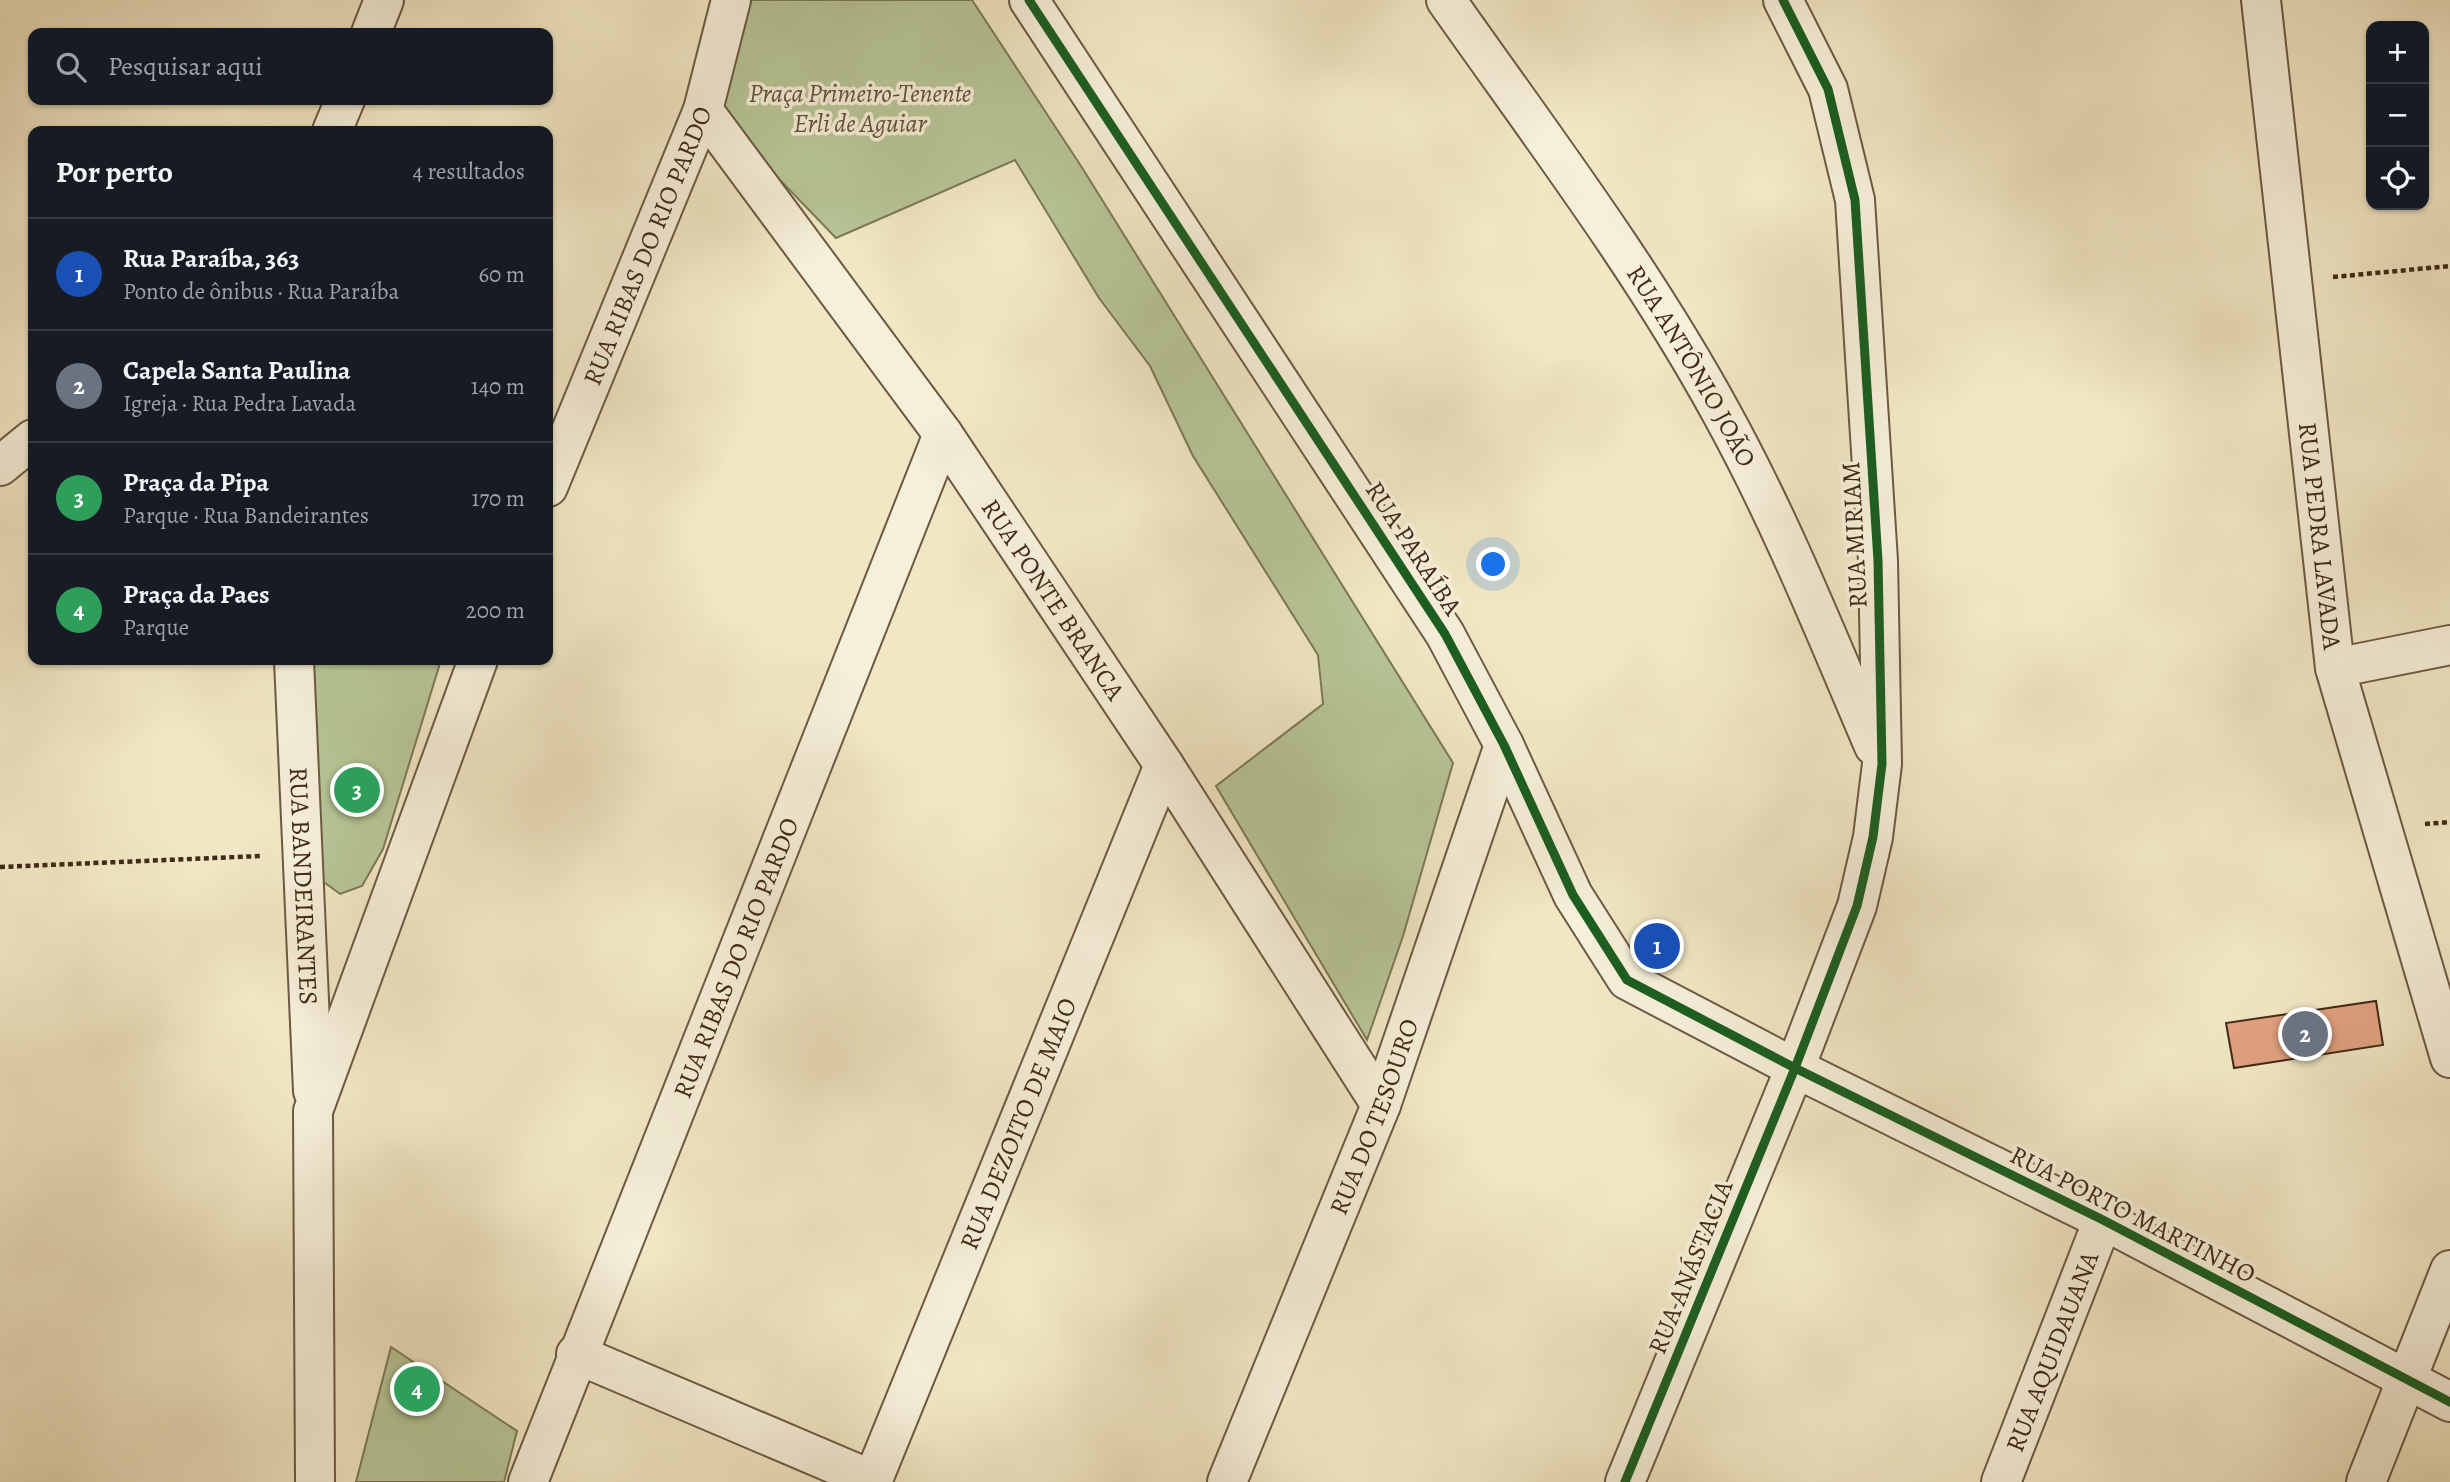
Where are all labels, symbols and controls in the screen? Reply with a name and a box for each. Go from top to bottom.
map controls [2366,21,2429,210]
button: + [2366,21,2429,84]
search box [28,28,553,105]
icon: search [52,48,90,86]
text: Pesquisar aqui [108,49,263,84]
park label: Praça Primeiro-Tenente Erli de Aguiar [749,76,971,141]
button: − [2366,84,2429,147]
street label: RUA RIBAS DO RIO PARDO [575,101,721,391]
button: locate [2366,147,2429,210]
text: Por perto [56,152,173,192]
text: 4 resultados [412,156,525,187]
text: Rua Paraíba, 363 [123,241,300,276]
street label: RUA ANTÔNIO JOÃO [1618,258,1764,473]
text: 1 [75,259,83,290]
text: 60 m [478,259,525,290]
text: Ponto de ônibus · Rua Paraíba [123,276,399,307]
text: Capela Santa Paulina [123,353,351,388]
text: 2 [73,371,85,402]
text: 140 m [471,371,525,402]
text: Igreja · Rua Pedra Lavada [123,388,356,419]
street label: RUA PEDRA LAVADA [2290,420,2350,652]
street label: RUA MIRIAM [1833,461,1876,609]
text: Praça da Pipa [123,465,269,500]
street label: RUA PARAÍBA [1357,475,1470,623]
text: 3 [74,483,84,514]
text: 170 m [472,483,525,514]
street label: RUA PONTE BRANCA [973,492,1133,708]
text: Parque · Rua Bandeirantes [123,500,369,531]
your location [1476,547,1510,581]
text: Praça da Paes [123,577,270,612]
text: 4 [74,595,84,626]
text: 200 m [466,595,525,626]
text: Parque [123,612,189,643]
pin: 3 [334,764,380,816]
street label: RUA BANDEIRANTES [281,766,326,1006]
street label: RUA RIBAS DO RIO PARDO [665,812,807,1103]
pin: 1 [1634,920,1680,972]
street label: RUA DEZOITO DE MAIO [952,993,1085,1255]
pin: 2 [2282,1008,2328,1060]
street label: RUA DO TESOURO [1321,1014,1427,1220]
street label: RUA PORTO MARTINHO [2004,1137,2262,1292]
street label: RUA ANÁSTACIA [1640,1174,1742,1359]
street label: RUA AQUIDAUANA [1997,1246,2107,1457]
pin: 4 [394,1363,440,1415]

